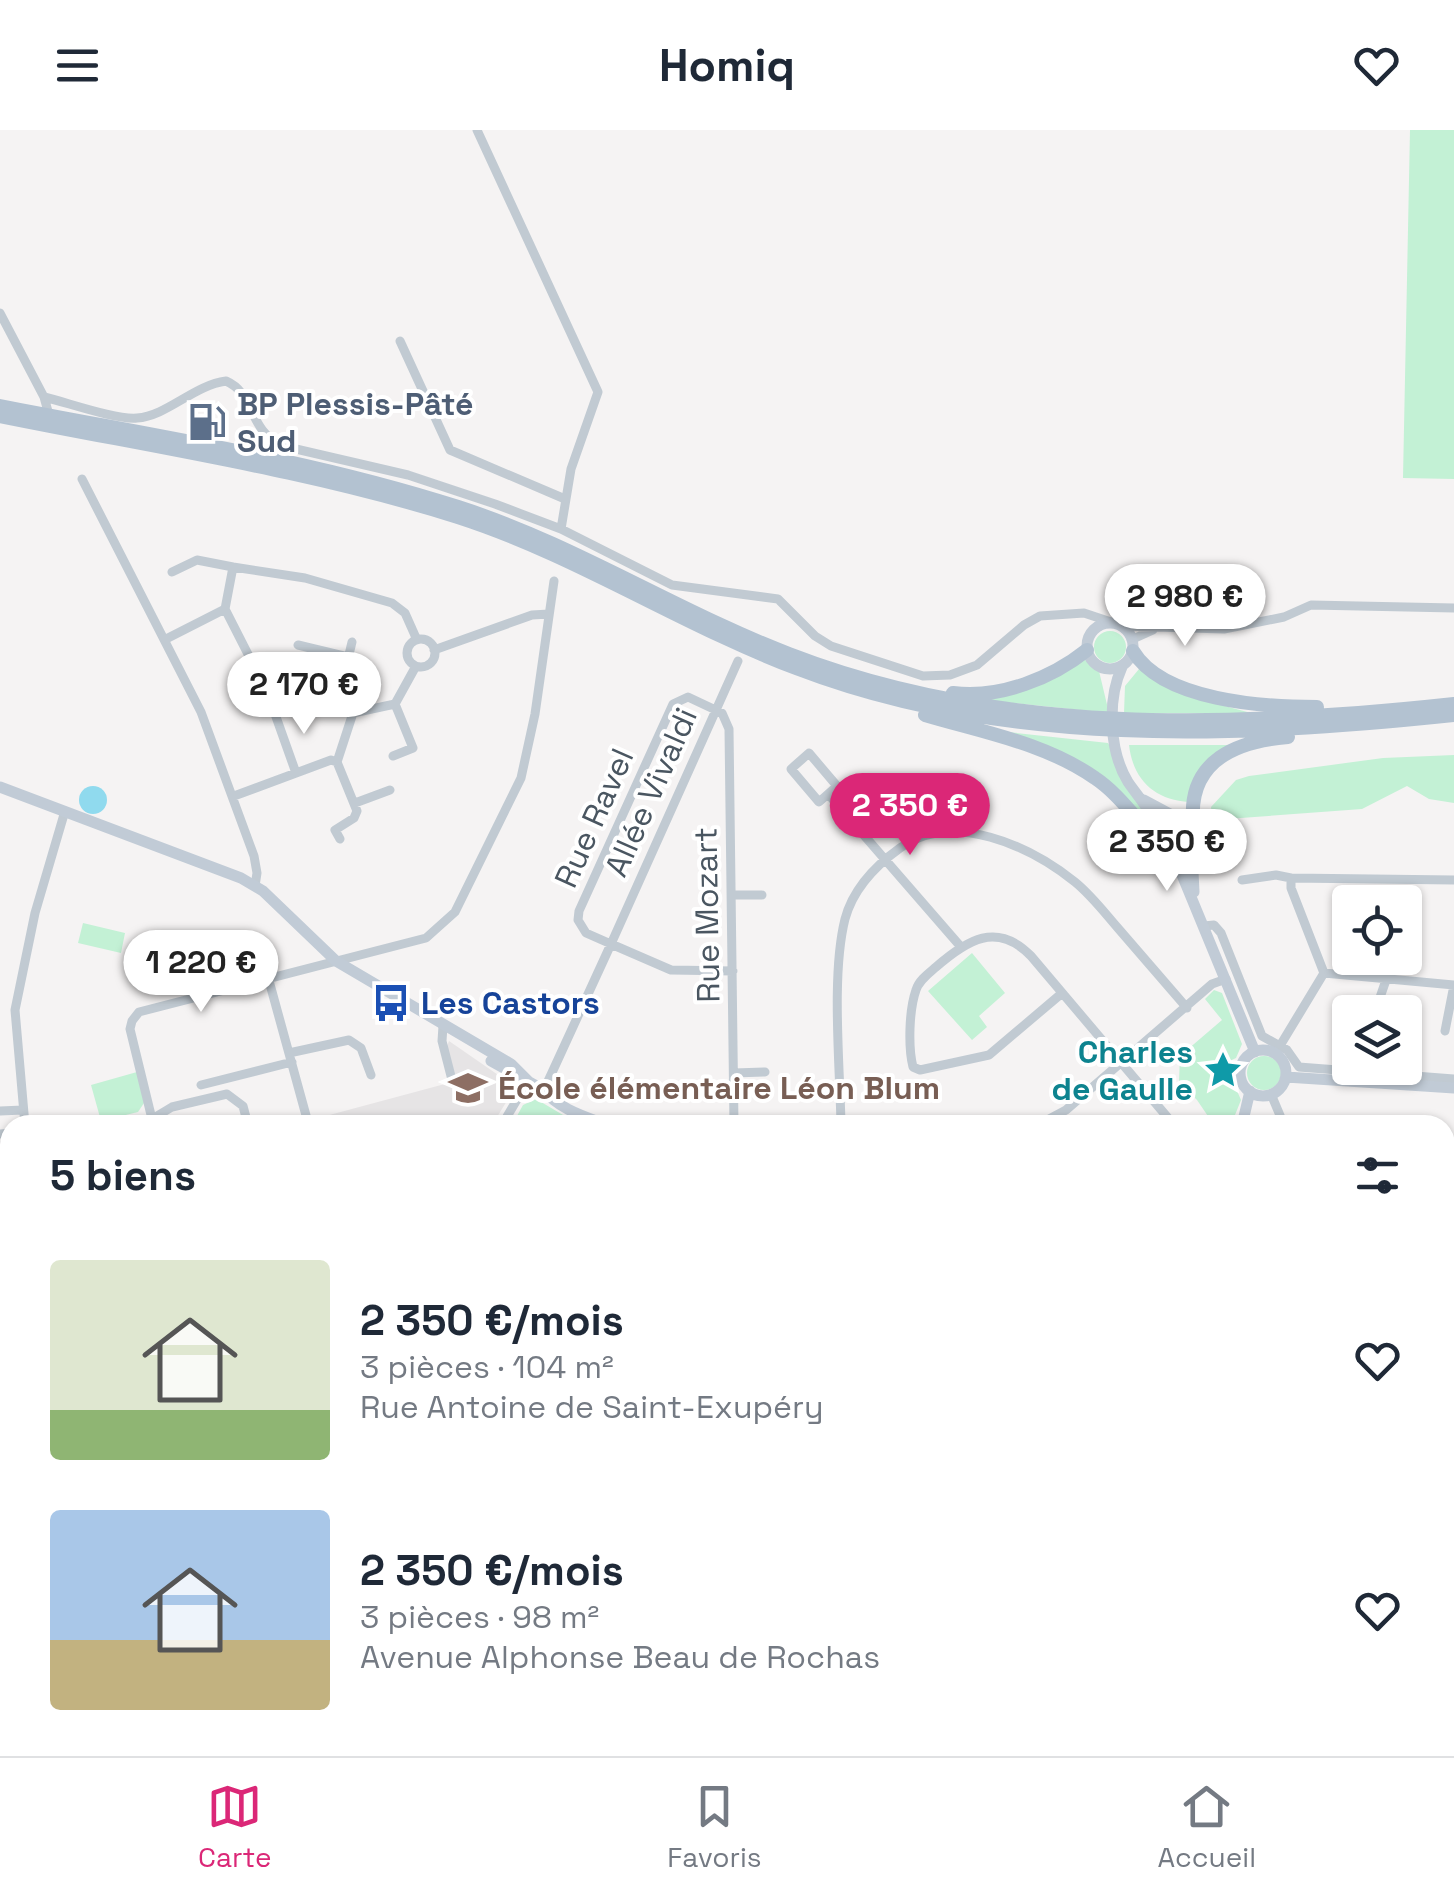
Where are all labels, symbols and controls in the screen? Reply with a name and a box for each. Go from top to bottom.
text: Homiq [659,37,795,94]
icon: menu [50,38,105,93]
icon: heart [1349,38,1404,93]
place label: BP Plessis-Pâté Sud [237,384,473,461]
fuel station icon: BP Plessis-Pâté Sud [186,401,228,443]
pin: 2 980 € [1093,564,1277,649]
text: 2 980 € [1127,576,1243,616]
pin: 2 170 € [212,652,396,737]
text: 2 170 € [249,664,359,704]
street label: Allée Vivaldi [596,701,706,883]
street label: Rue Ravel [546,742,642,894]
pin: 2 350 € [818,773,1002,858]
text: 2 350 € [852,785,968,825]
pin: 2 350 € [1075,809,1259,894]
text: 2 350 € [1109,821,1225,861]
street label: Rue Mozart [685,827,729,1003]
map controls [1332,885,1422,1085]
button: locate [1332,885,1422,975]
pin: 1 220 € [109,930,293,1015]
text: 1 220 € [145,942,257,982]
bus stop icon: Les Castors [370,982,412,1024]
place label: Les Castors [421,983,600,1023]
button: layers [1332,995,1422,1085]
place label: Charles de Gaulle [1052,1032,1193,1109]
place icon: Charles de Gaulle [1202,1049,1244,1091]
school or university icon: École élémentaire Léon Blum [447,1067,489,1109]
place label: École élémentaire Léon Blum [498,1068,940,1108]
icon: filters [1350,1148,1405,1203]
text: 5 biens [50,1149,196,1202]
text: 2 350 €/mois [360,1294,624,1347]
icon: home [130,1300,250,1420]
icon: heart [1350,1333,1405,1388]
text: 3 pièces · 104 m² [360,1347,614,1387]
text: Rue Antoine de Saint-Exupéry [360,1387,824,1427]
text: 2 350 €/mois [360,1544,624,1597]
icon: home [130,1550,250,1670]
icon: heart [1350,1583,1405,1638]
text: 3 pièces · 98 m² [360,1597,599,1637]
text: Avenue Alphonse Beau de Rochas [360,1637,880,1677]
tab: Carte [198,1779,272,1875]
tab: Favoris [667,1779,762,1875]
tab: Accueil [1157,1779,1256,1875]

